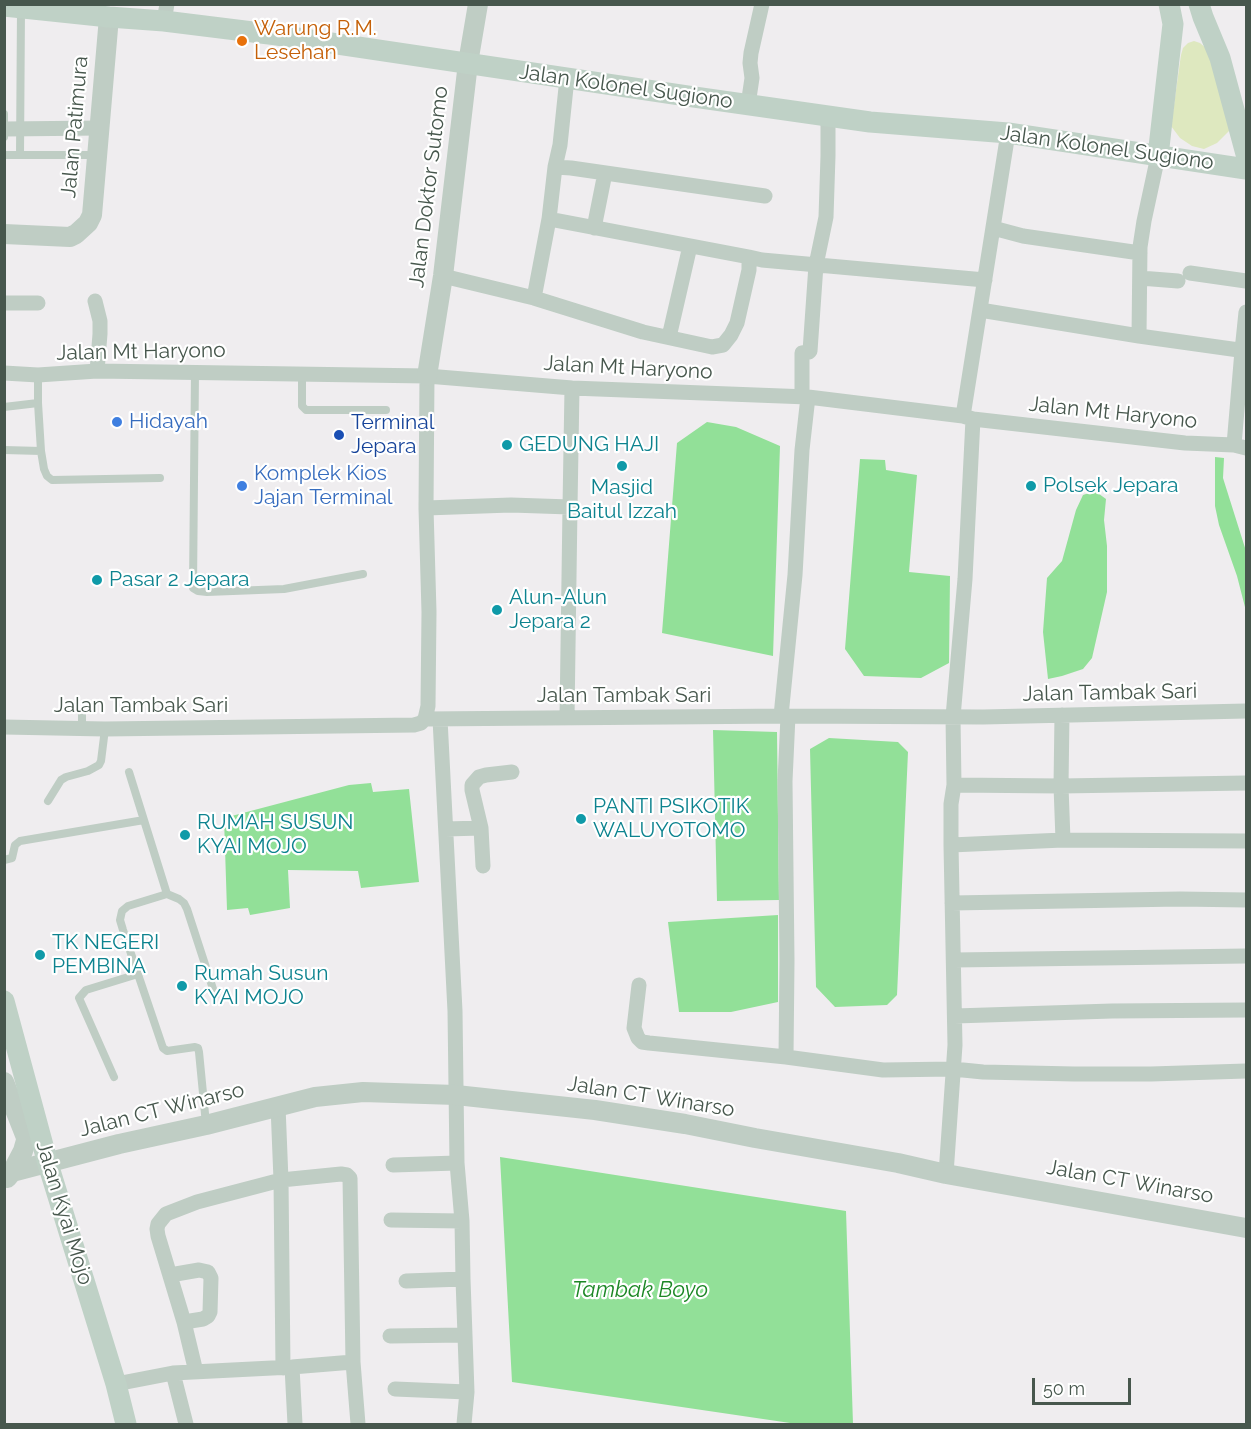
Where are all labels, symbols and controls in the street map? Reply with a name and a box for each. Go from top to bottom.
place label: Warung R.M. Lesehan [254,16,377,66]
marker: Warung R.M. Lesehan [235,34,249,48]
street label: Jalan Patimura [56,55,94,199]
street label: Jalan Kolonel Sugiono [518,60,734,114]
street label: Jalan Doktor Sutomo [404,85,454,289]
street label: Jalan Kolonel Sugiono [999,121,1215,175]
street label: Jalan Mt Haryono [56,338,226,366]
street label: Jalan Mt Haryono [543,351,713,385]
street label: Jalan Mt Haryono [1028,392,1198,434]
place label: Hidayah [129,409,208,435]
place label: Terminal Jepara [351,410,434,460]
marker: Hidayah [110,415,124,429]
marker: Terminal Jepara [332,428,346,442]
place label: GEDUNG HAJI [519,432,659,458]
marker: GEDUNG HAJI [500,438,514,452]
marker: Masjid Baitul Izzah [615,459,629,473]
place label: Komplek Kios Jajan Terminal [254,461,393,511]
place label: Polsek Jepara [1043,473,1178,499]
place label: Masjid Baitul Izzah [567,475,677,525]
marker: Komplek Kios Jajan Terminal [235,479,249,493]
marker: Polsek Jepara [1024,479,1038,493]
place label: Pasar 2 Jepara [109,567,249,593]
marker: Pasar 2 Jepara [90,573,104,587]
place label: Alun-Alun Jepara 2 [509,585,607,635]
marker: Alun-Alun Jepara 2 [490,603,504,617]
street label: Jalan Tambak Sari [1023,679,1197,707]
street label: Jalan Tambak Sari [537,683,711,709]
street label: Jalan Tambak Sari [54,693,228,719]
place label: PANTI PSIKOTIK WALUYOTOMO [593,794,749,844]
place label: RUMAH SUSUN KYAI MOJO [197,810,353,860]
marker: PANTI PSIKOTIK WALUYOTOMO [574,812,588,826]
marker: RUMAH SUSUN KYAI MOJO [178,828,192,842]
place label: TK NEGERI PEMBINA [52,930,159,980]
marker: TK NEGERI PEMBINA [33,948,47,962]
place label: Rumah Susun KYAI MOJO [194,961,328,1011]
marker: Rumah Susun KYAI MOJO [175,979,189,993]
street label: Jalan CT Winarso [566,1071,736,1123]
street label: Jalan CT Winarso [77,1077,247,1143]
street label: Jalan Kyai Mojo [30,1138,98,1288]
street label: Jalan CT Winarso [1045,1155,1215,1209]
water label: Tambak Boyo [572,1277,708,1303]
scale bar [1035,1366,1134,1404]
text: 50 m [1043,1378,1085,1399]

